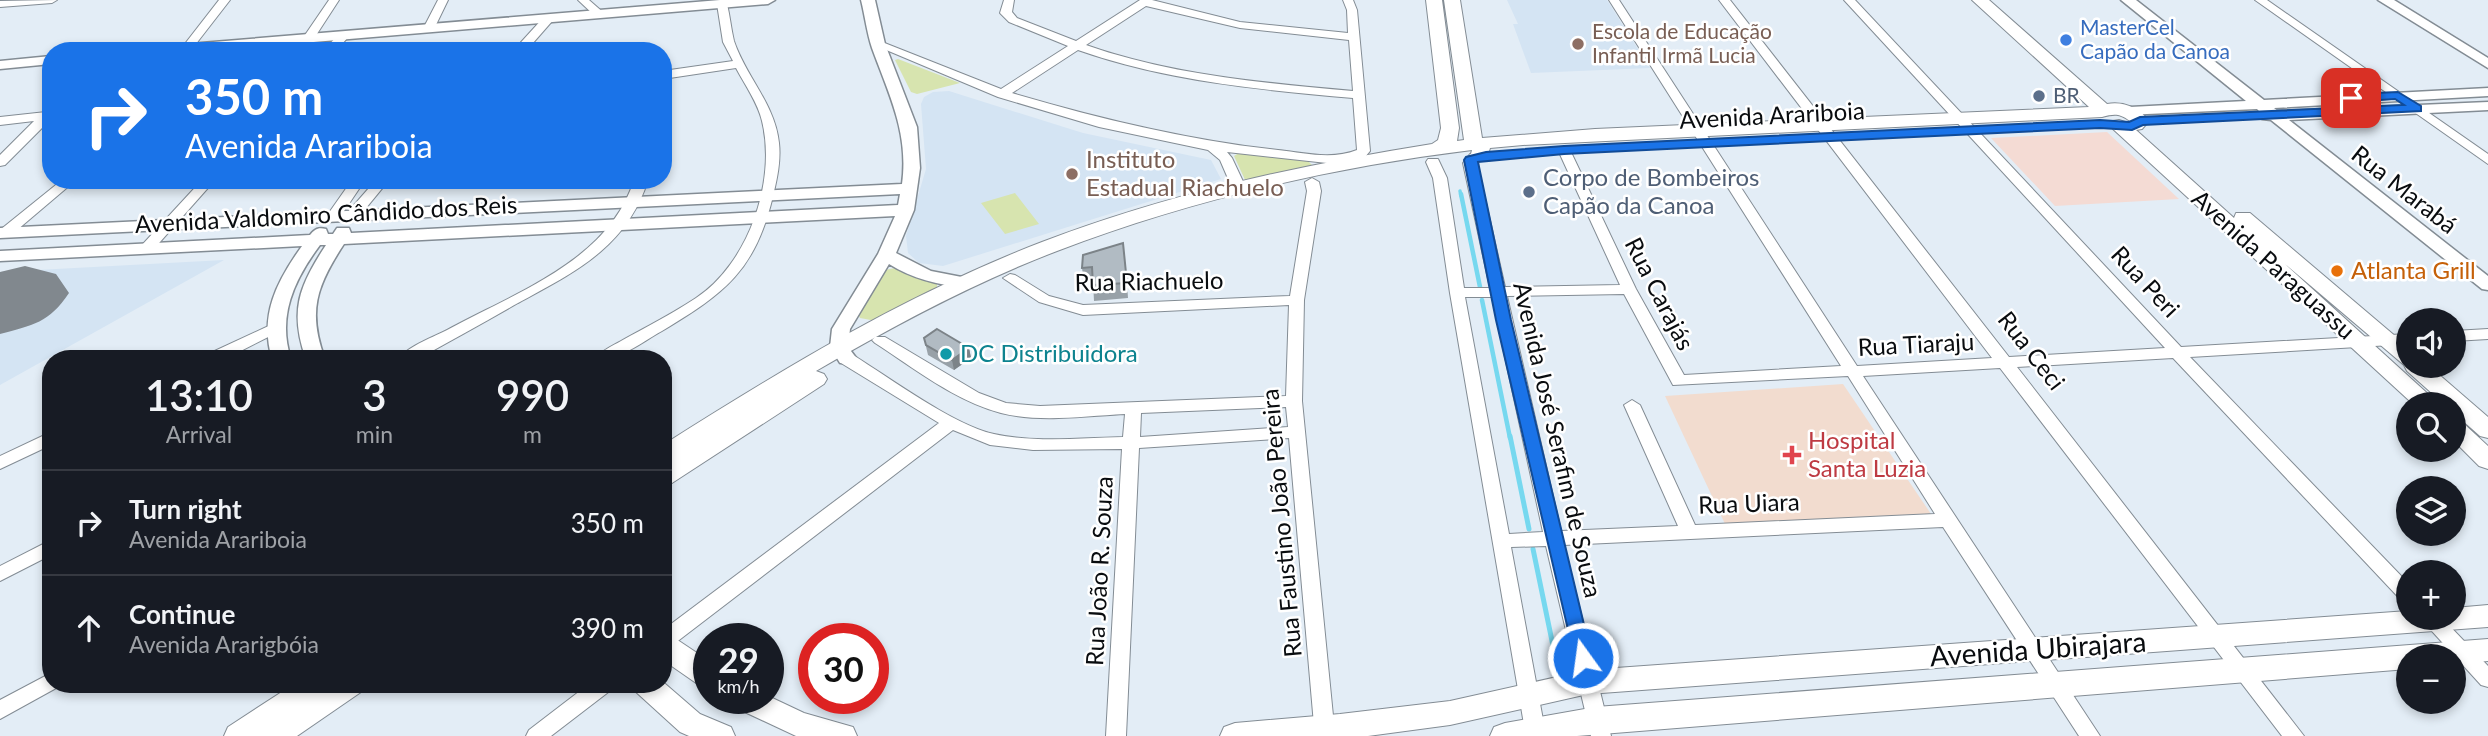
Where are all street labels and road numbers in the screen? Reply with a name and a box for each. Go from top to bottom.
street label: Avenida Arariboia [1678,95,1865,134]
street label: Rua Marabá [2346,139,2463,239]
street label: Avenida Paraguassu [2187,183,2361,345]
street label: Avenida Valdomiro Cândido dos Reis [134,189,518,238]
street label: Rua Carajás [1620,232,1701,354]
street label: Rua Peri [2106,239,2186,323]
street label: Rua Riachuelo [1074,265,1224,296]
street label: Avenida José Serafim de Souza [1508,279,1609,600]
street label: Rua Ceci [1993,305,2072,395]
street label: Rua Tiaraju [1857,326,1975,361]
street label: Rua Faustino João Pereira [1254,388,1307,659]
street label: Rua João R. Souza [1079,475,1118,666]
street label: Rua Uiara [1698,486,1800,519]
street label: Avenida Ubirajara [1929,623,2147,673]

